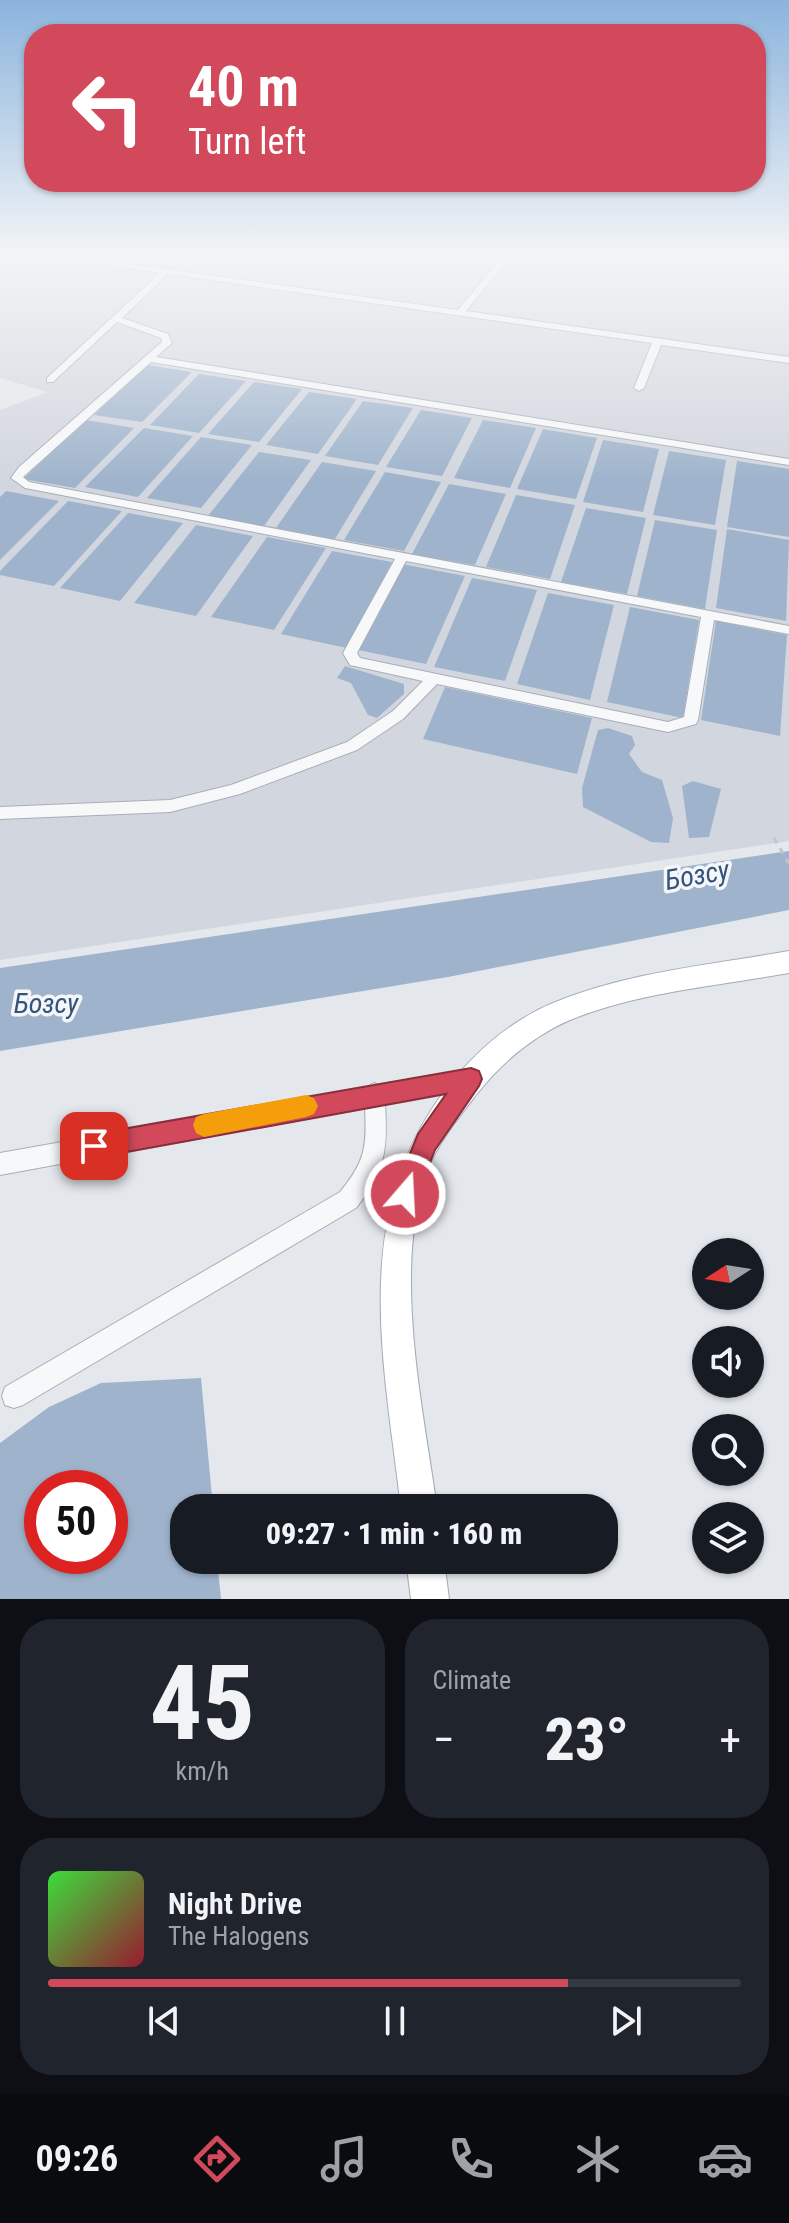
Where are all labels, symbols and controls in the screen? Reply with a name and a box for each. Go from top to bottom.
text: 40 m [188,54,299,120]
icon: left [56,56,160,160]
text: Turn left [188,121,306,163]
water label: Бозсу [662,853,732,897]
water label: Бозсу [14,987,79,1020]
pin [60,1112,128,1180]
icon: arrive [72,1124,116,1168]
position arrow [363,1152,447,1236]
north arrow [692,1238,764,1310]
map controls [692,1238,764,1574]
button: sound [692,1326,764,1398]
button: search [692,1414,764,1486]
speed limit sign: 50 [24,1470,128,1574]
button: layers [692,1502,764,1574]
text: 09:27 · 1 min · 160 m [266,1516,522,1551]
text: 45 [150,1643,255,1764]
text: Climate [433,1665,511,1695]
text: 23° [545,1704,629,1775]
text: − [433,1714,455,1766]
text: + [719,1714,741,1766]
text: km/h [176,1756,229,1786]
text: Night Drive [168,1886,302,1921]
text: The Halogens [168,1921,309,1951]
icon: previous [142,1999,186,2043]
icon: pause [373,1999,417,2043]
icon: next [604,1999,648,2043]
icon: directions [189,2131,245,2187]
icon: music [316,2131,372,2187]
icon: phone [443,2131,499,2187]
icon: climate [570,2131,626,2187]
icon: car [697,2131,753,2187]
text: 09:26 [36,2138,118,2180]

